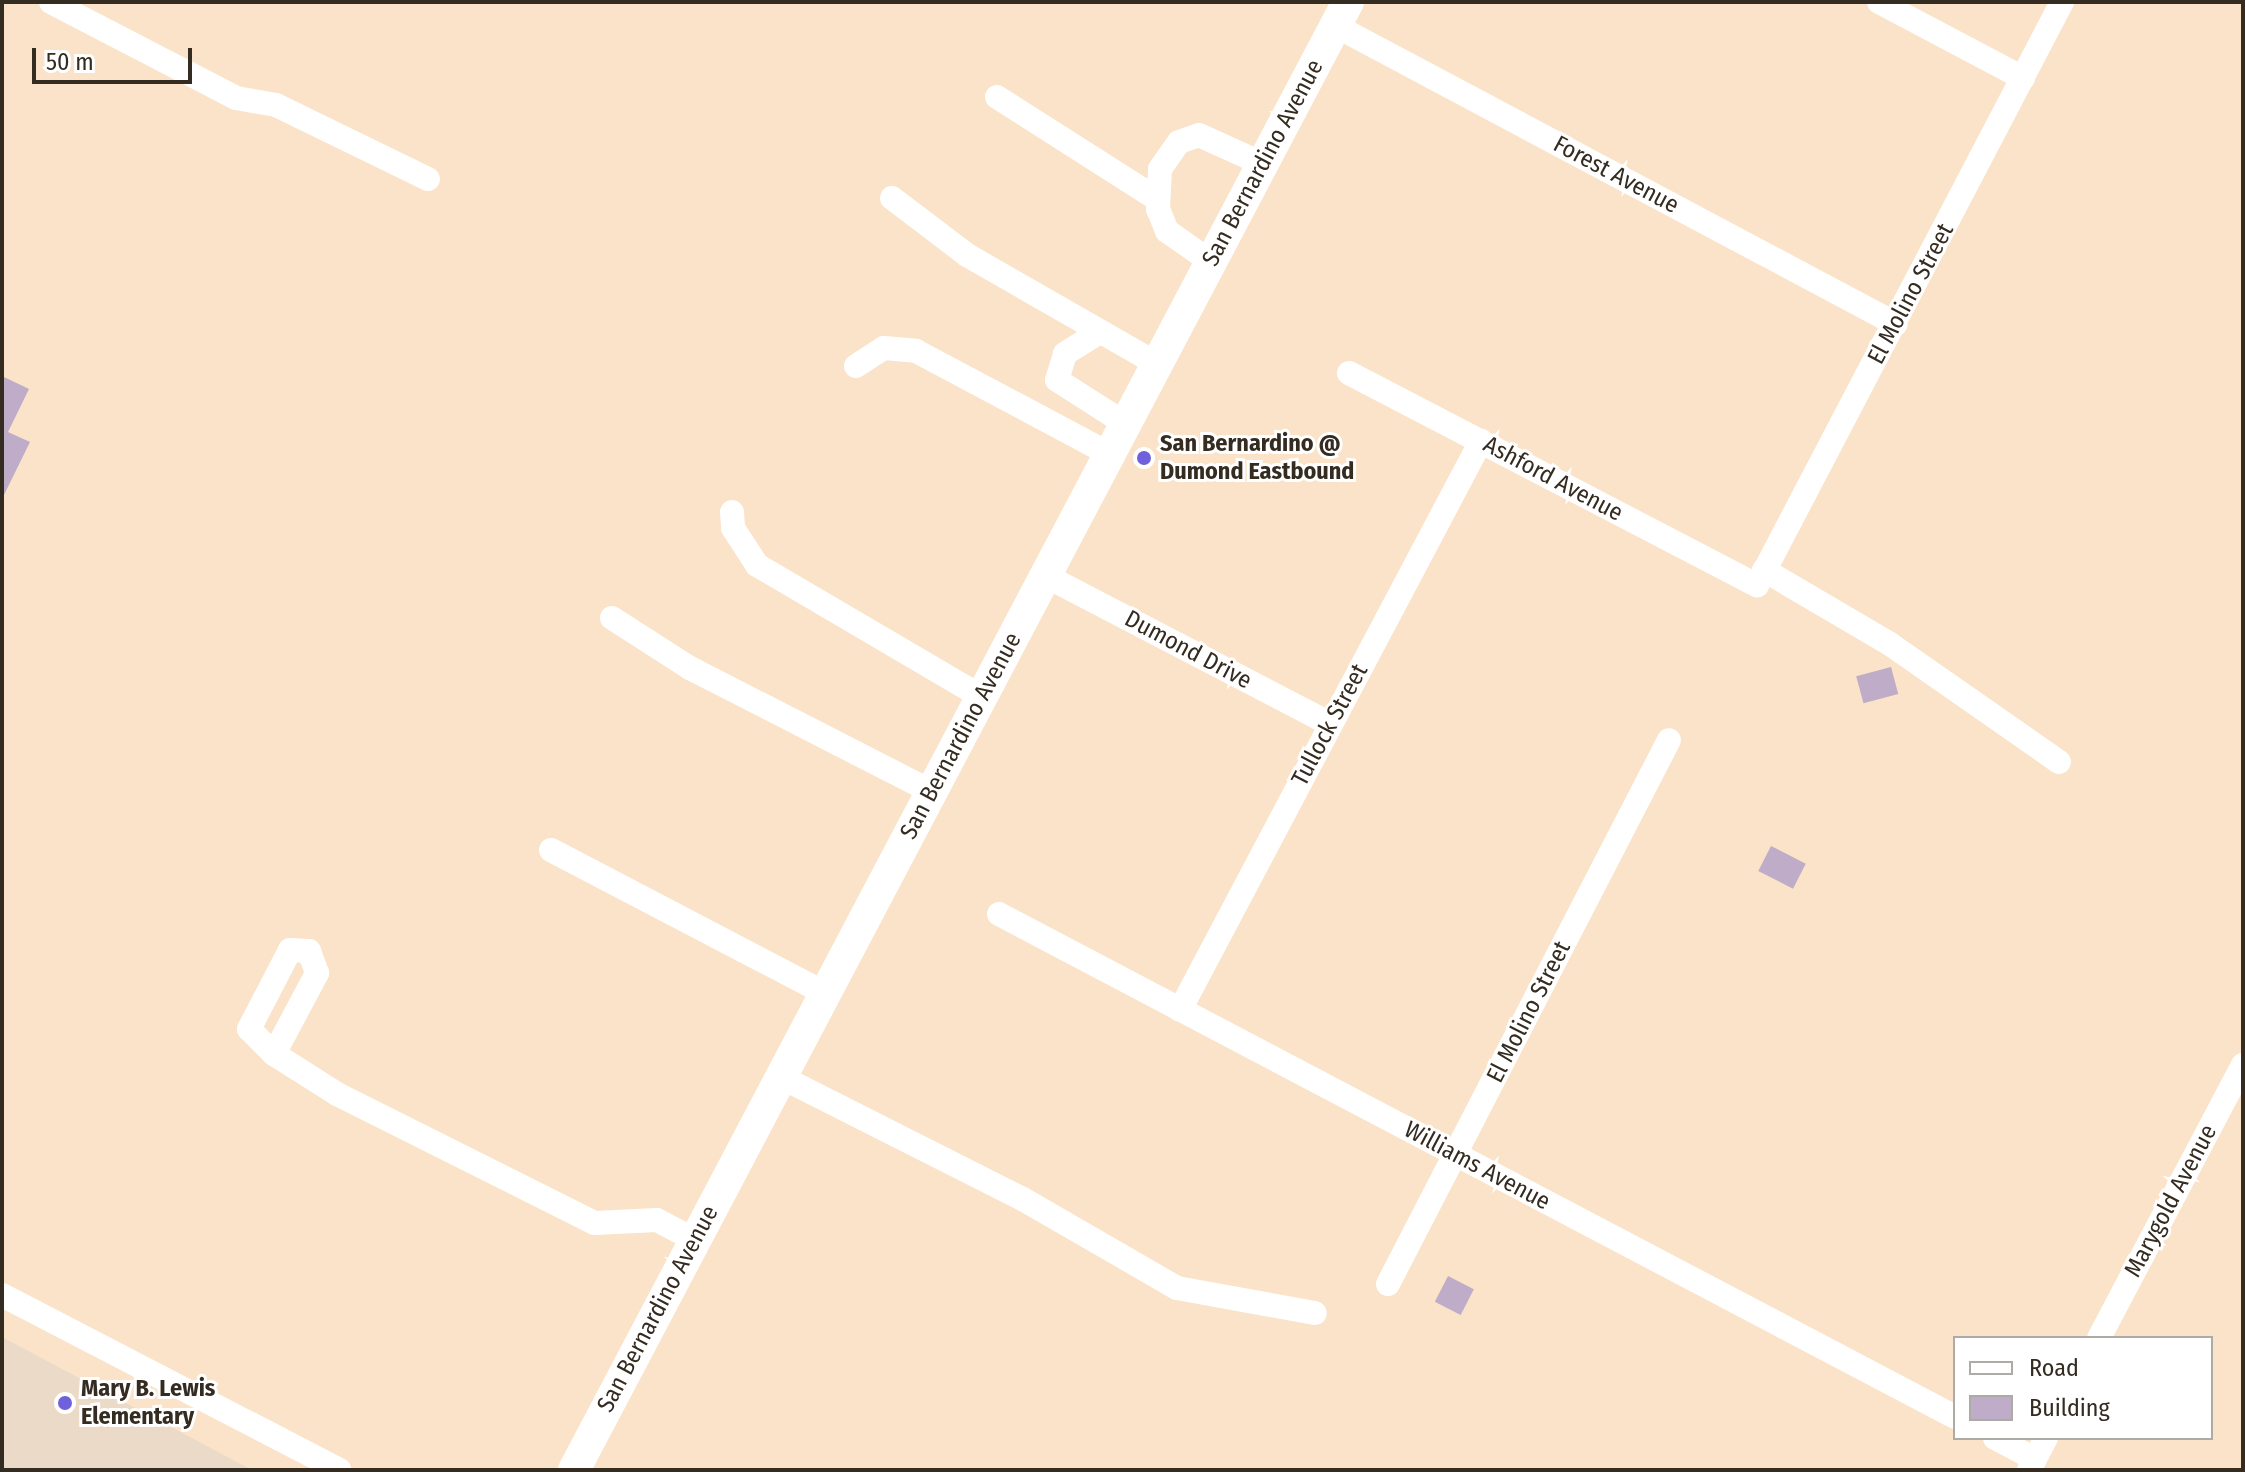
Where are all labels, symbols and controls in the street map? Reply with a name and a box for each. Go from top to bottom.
scale bar [36,32,196,82]
text: 50 m [46,48,94,76]
street label: San Bernardino Avenue [1196,55,1330,271]
street label: Forest Avenue [1548,130,1684,220]
street label: El Molino Street [1862,219,1960,369]
place label: San Bernardino @ Dumond Eastbound [1160,430,1354,486]
street label: Ashford Avenue [1478,430,1628,528]
marker: San Bernardino @ Dumond Eastbound [1135,449,1153,467]
street label: Dumond Drive [1120,605,1256,695]
street label: San Bernardino Avenue [894,628,1028,844]
street label: Tullock Street [1286,659,1374,791]
street label: El Molino Street [1481,936,1577,1088]
street label: Williams Avenue [1399,1116,1555,1216]
street label: Marygold Avenue [2119,1120,2223,1282]
street label: San Bernardino Avenue [591,1201,725,1417]
legend [1953,1336,2213,1440]
text: Road [2029,1354,2079,1382]
place label: Mary B. Lewis Elementary [81,1375,215,1431]
marker: Mary B. Lewis Elementary [56,1394,74,1412]
text: Building [2029,1394,2110,1422]

